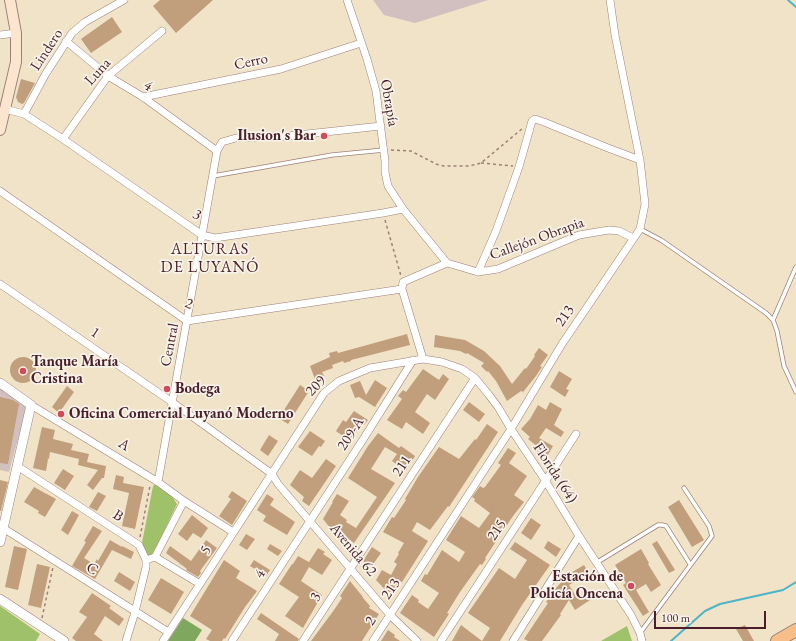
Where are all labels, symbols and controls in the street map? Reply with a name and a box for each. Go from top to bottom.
street label: Lindero [27,26,67,74]
street label: Cerro [233,50,269,74]
street label: Luna [81,55,115,89]
street label: 4 [140,77,156,95]
street label: Obrapía [376,78,402,128]
place label: Ilusion's Bar [238,127,316,145]
marker: Ilusion's Bar [319,131,329,141]
street label: 3 [189,206,205,224]
street label: Callejón Obrapia [487,214,587,264]
district label: ALTURAS DE LUYANÓ [161,240,259,278]
street label: 2 [182,294,196,314]
street label: 213 [551,302,579,330]
street label: Central [157,322,183,368]
street label: 1 [87,324,103,342]
place label: Tanque María Cristina [31,353,118,388]
marker: Tanque María Cristina [18,366,28,376]
street label: 209 [302,372,330,400]
place label: Bodega [175,380,220,398]
marker: Bodega [162,384,172,394]
place label: Oficina Comercial Luyanó Moderno [69,405,294,423]
marker: Oficina Comercial Luyanó Moderno [56,409,66,419]
street label: 209-A [334,414,368,454]
street label: A [115,435,133,455]
street label: Florida (64) [529,440,581,506]
street label: 211 [389,452,415,480]
street label: B [109,506,127,526]
street label: 215 [484,516,510,544]
street label: Avenida 62 [326,520,380,580]
street label: 5 [196,542,216,558]
street label: C [83,559,101,579]
street label: 4 [250,566,270,582]
place label: Estación de Policía Oncena [530,568,623,603]
street label: 213 [378,575,404,603]
marker: Estación de Policía Oncena [626,581,636,591]
street label: 3 [307,589,325,605]
scale bar [656,603,768,629]
text: 100 m [661,610,690,626]
street label: 2 [362,613,380,629]

